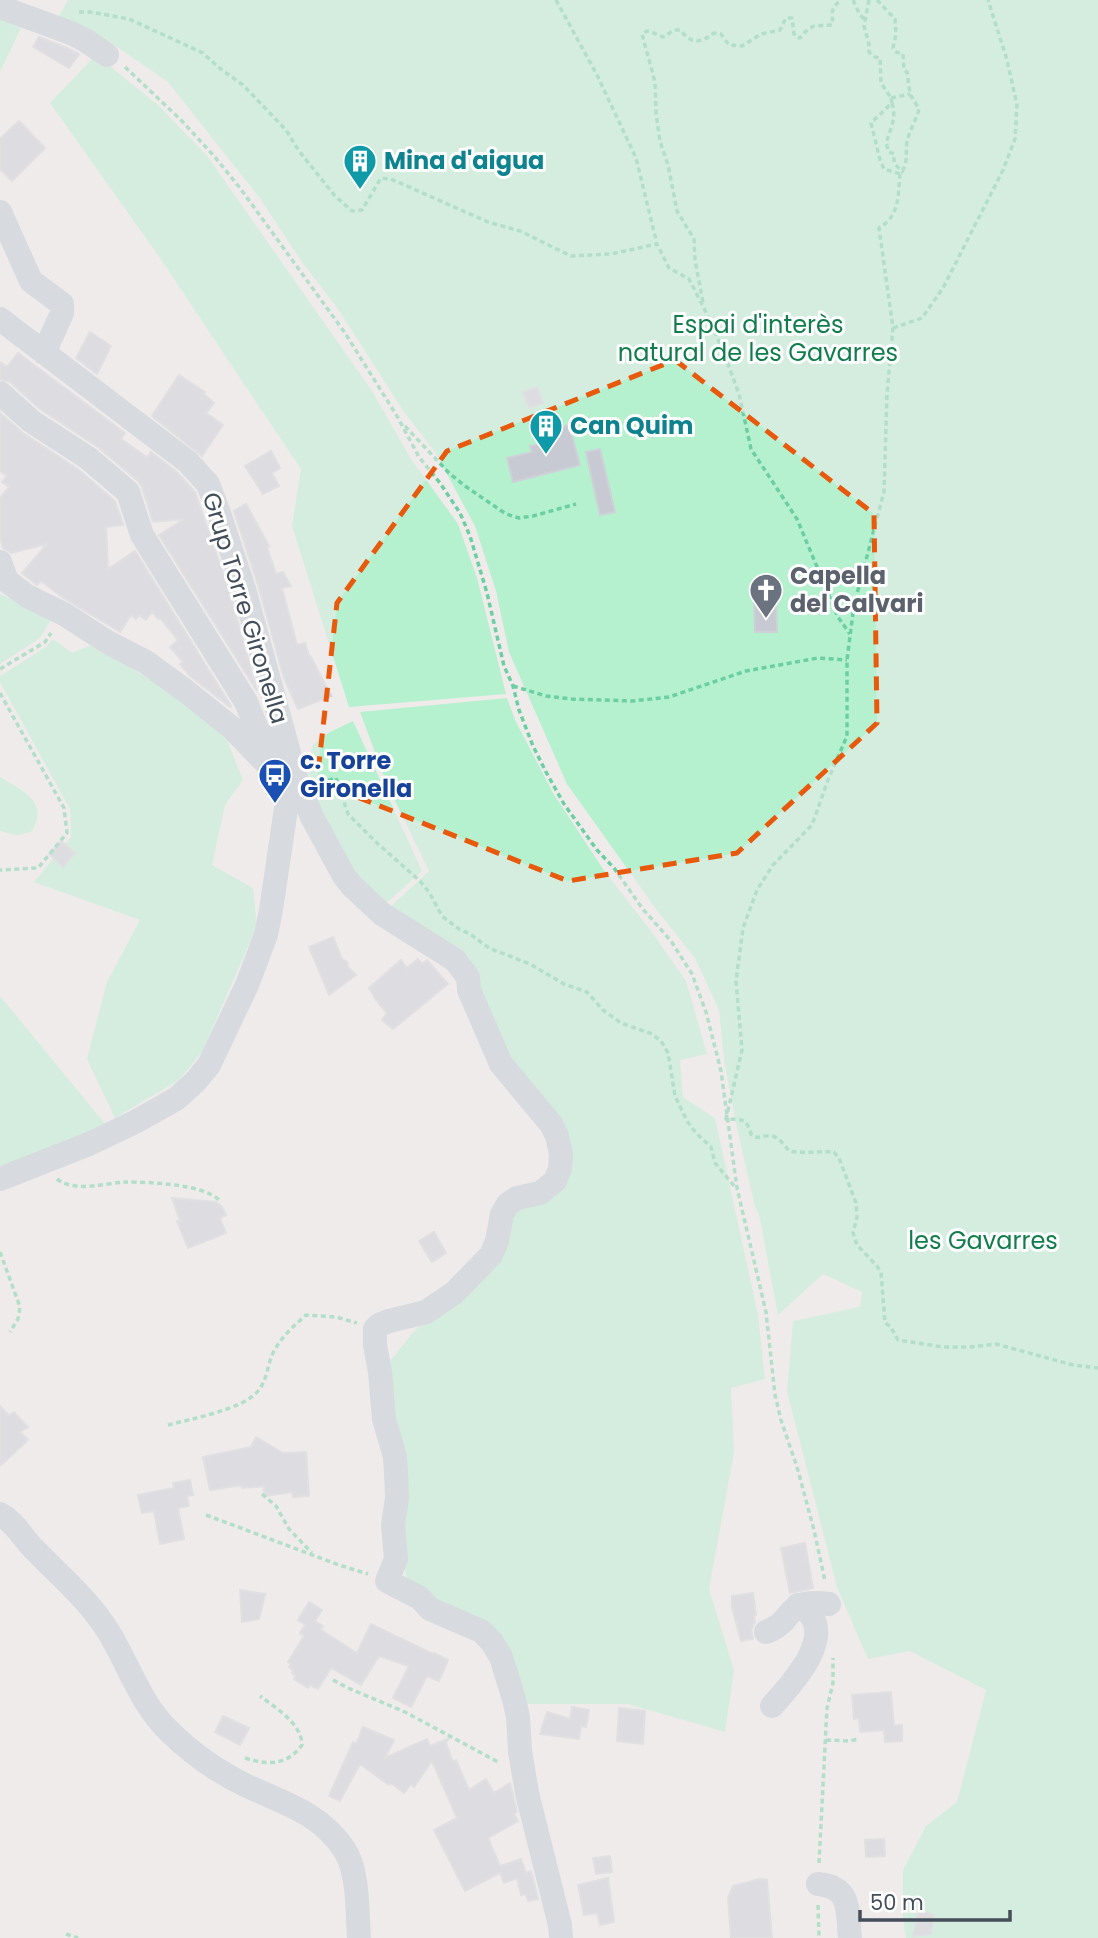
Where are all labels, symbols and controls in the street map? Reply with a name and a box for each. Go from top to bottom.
building icon: Mina d'aigua [341,142,379,191]
place label: Mina d'aigua [384,144,544,177]
park label: Espai d'interès natural de les Gavarres [618,308,898,369]
building icon: Can Quim [527,407,565,456]
place label: Can Quim [570,409,693,442]
street label: Grup Torre Gironella [195,488,296,728]
place label: Capella del Calvari [790,559,924,620]
church icon: Capella del Calvari [747,571,785,620]
place label: c. Torre Gironella [300,744,412,805]
bus stop icon: c. Torre Gironella [256,756,294,805]
park label: les Gavarres [908,1224,1058,1257]
scale bar [860,1878,1010,1922]
text: 50 m [870,1888,924,1917]

